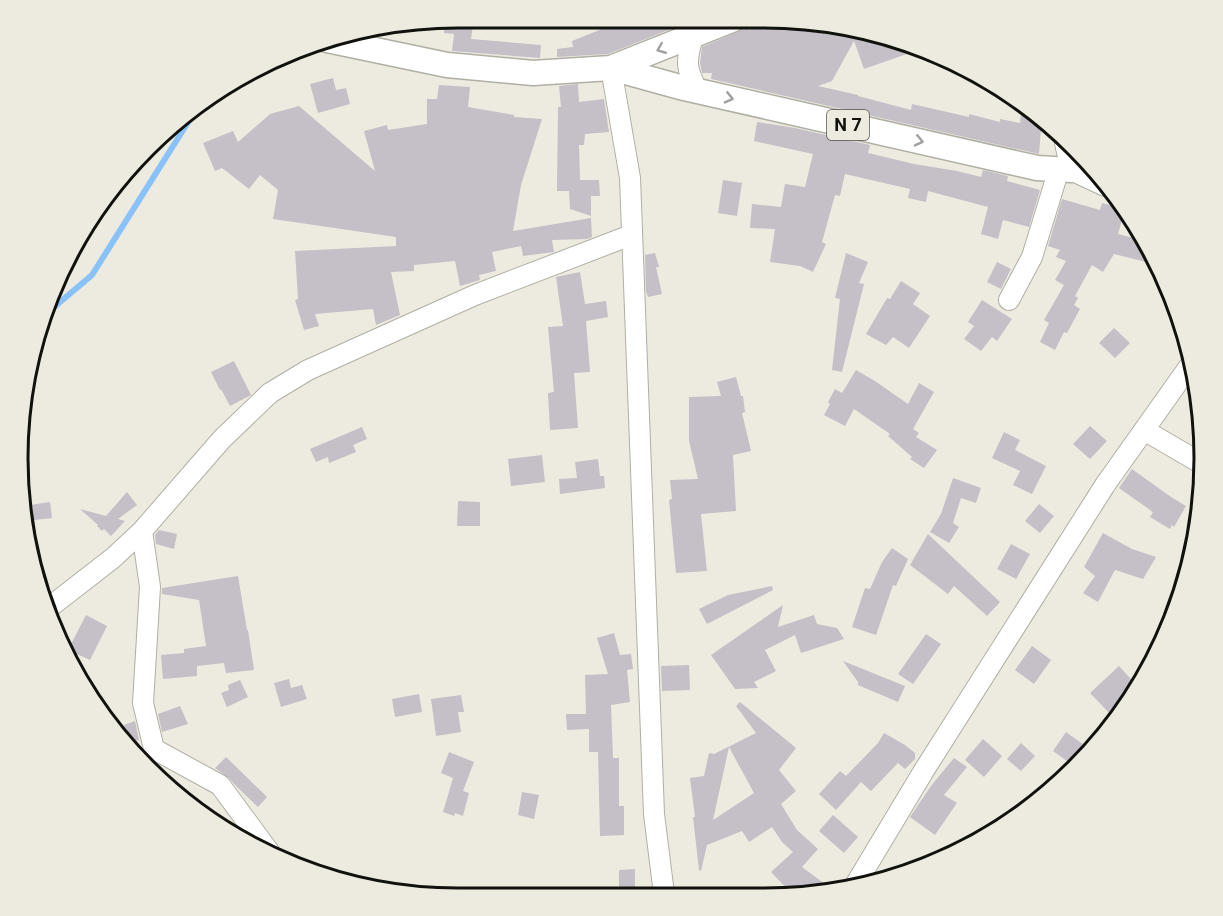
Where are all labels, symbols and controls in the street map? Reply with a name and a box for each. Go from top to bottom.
one-way arrow [656,42,667,54]
one-way arrow [724,91,734,104]
road number: N 7 [827,110,869,140]
one-way arrow [914,134,924,147]

